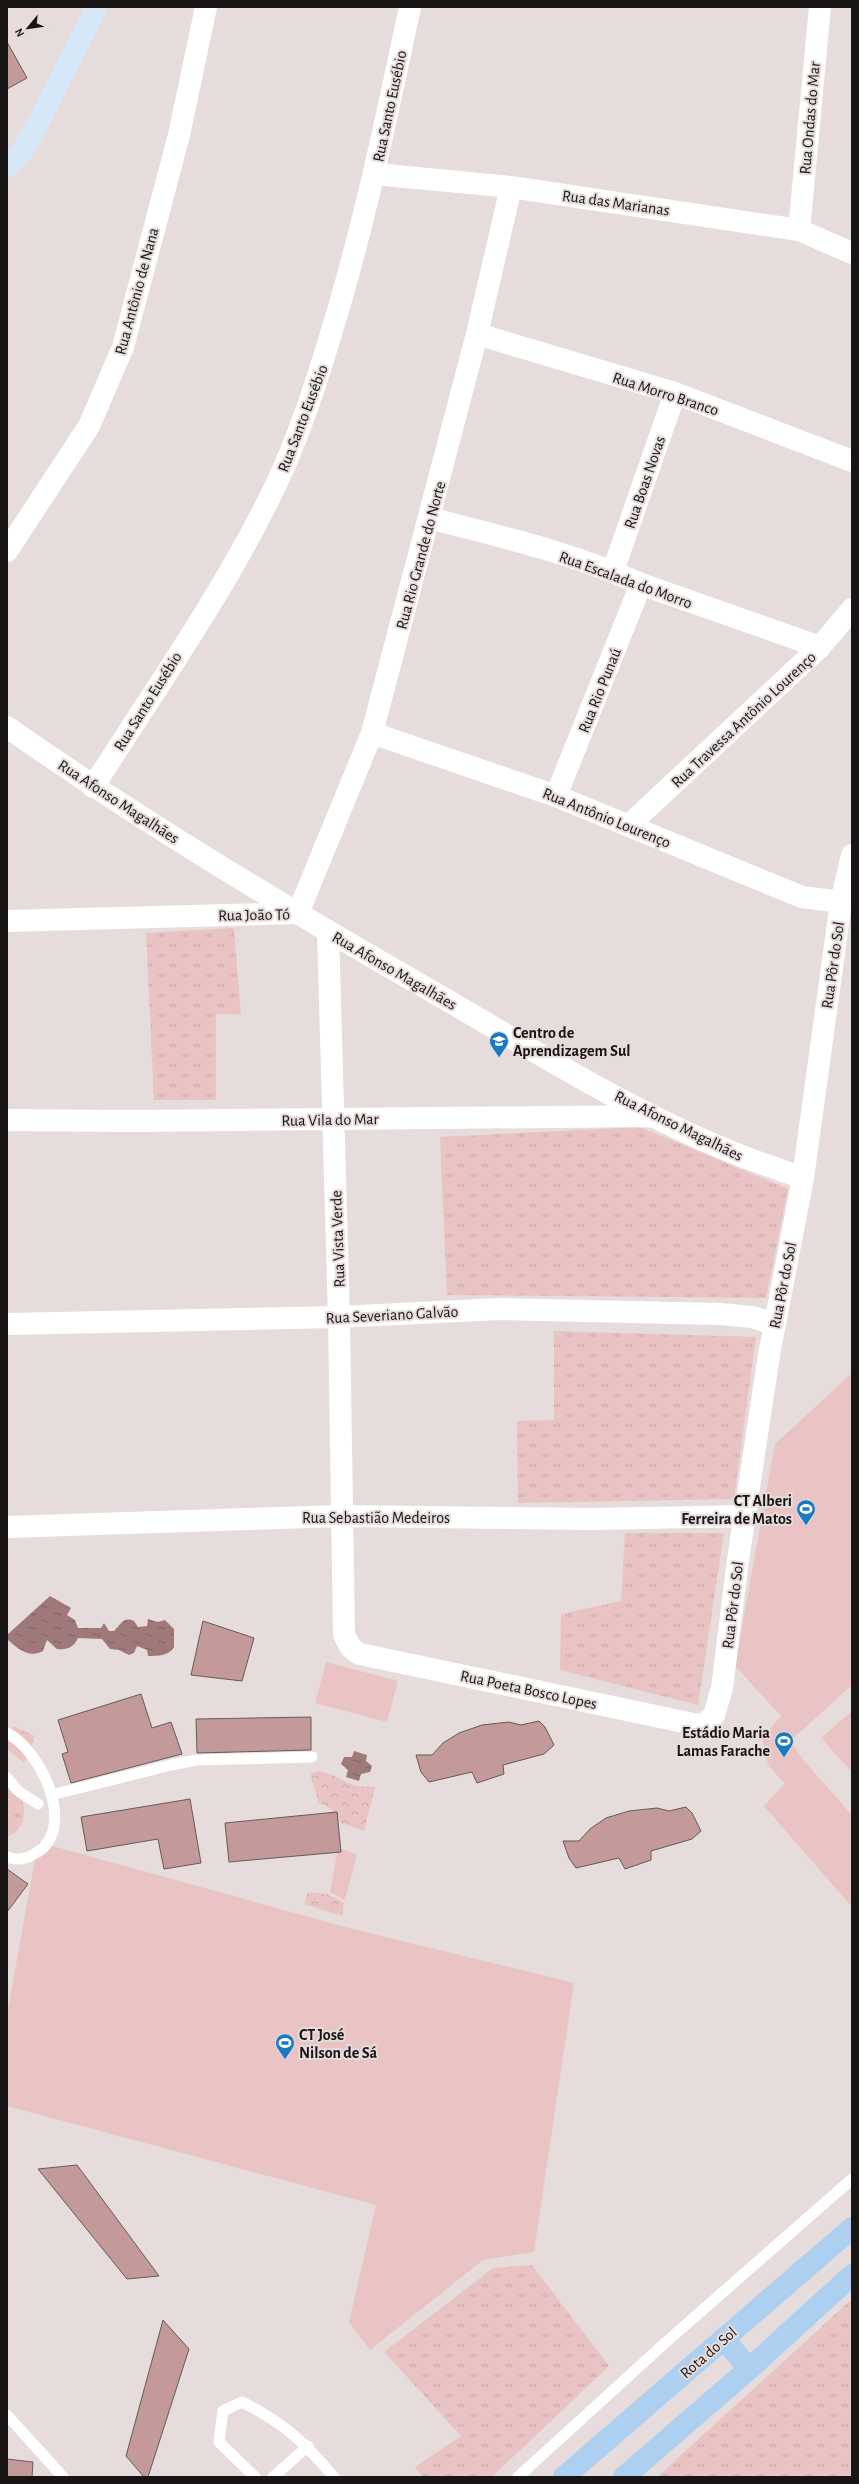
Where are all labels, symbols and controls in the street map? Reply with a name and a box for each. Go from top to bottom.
north arrow [8,8,48,48]
text: N [13,27,26,39]
street label: Rua Santo Eusébio [370,49,410,163]
street label: Rua Ondas do Mar [797,60,823,175]
street label: Rua das Marianas [561,188,671,218]
street label: Rua Antônio de Nana [112,226,162,357]
street label: Rua Santo Eusébio [275,362,331,474]
street label: Rua Morro Branco [611,369,721,419]
street label: Rua Boas Novas [622,434,668,531]
street label: Rua Rio Grande do Norte [393,479,448,631]
street label: Rua Escalada do Morro [557,548,694,612]
street label: Rua Rio Punaú [576,646,624,735]
street label: Rua Santo Eusébio [111,649,185,754]
street label: Rua Travessa Antônio Lourenço [668,649,819,791]
street label: Rua Afonso Magalhães [55,757,182,847]
street label: Rua Antônio Lourenço [540,785,673,851]
street label: Rua João Tó [218,906,290,924]
street label: Rua Pôr do Sol [819,921,847,1010]
street label: Rua Afonso Magalhães [330,929,459,1013]
place label: Centro de Aprendizagem Sul [513,1025,630,1059]
school or university icon: Centro de Aprendizagem Sul [488,1030,510,1058]
street label: Rua Afonso Magalhães [612,1088,745,1164]
street label: Rua Vila do Mar [281,1111,380,1129]
street label: Rua Vista Verde [328,1190,348,1288]
street label: Rua Pôr do Sol [767,1241,799,1330]
street label: Rua Severiano Galvão [325,1304,459,1326]
place label: CT Alberi Ferreira de Matos [681,1493,792,1527]
sports icon: CT Alberi Ferreira de Matos [795,1498,817,1526]
street label: Rua Sebastião Medeiros [302,1510,450,1526]
street label: Rua Pôr do Sol [720,1561,746,1650]
street label: Rua Poeta Bosco Lopes [459,1668,599,1712]
place label: Estádio Maria Lamas Farache [677,1725,770,1759]
sports icon: Estádio Maria Lamas Farache [773,1730,795,1758]
place label: CT José Nilson de Sá [299,2027,377,2061]
sports icon: CT José Nilson de Sá [274,2032,296,2060]
street label: Rota do Sol [677,2324,740,2381]

